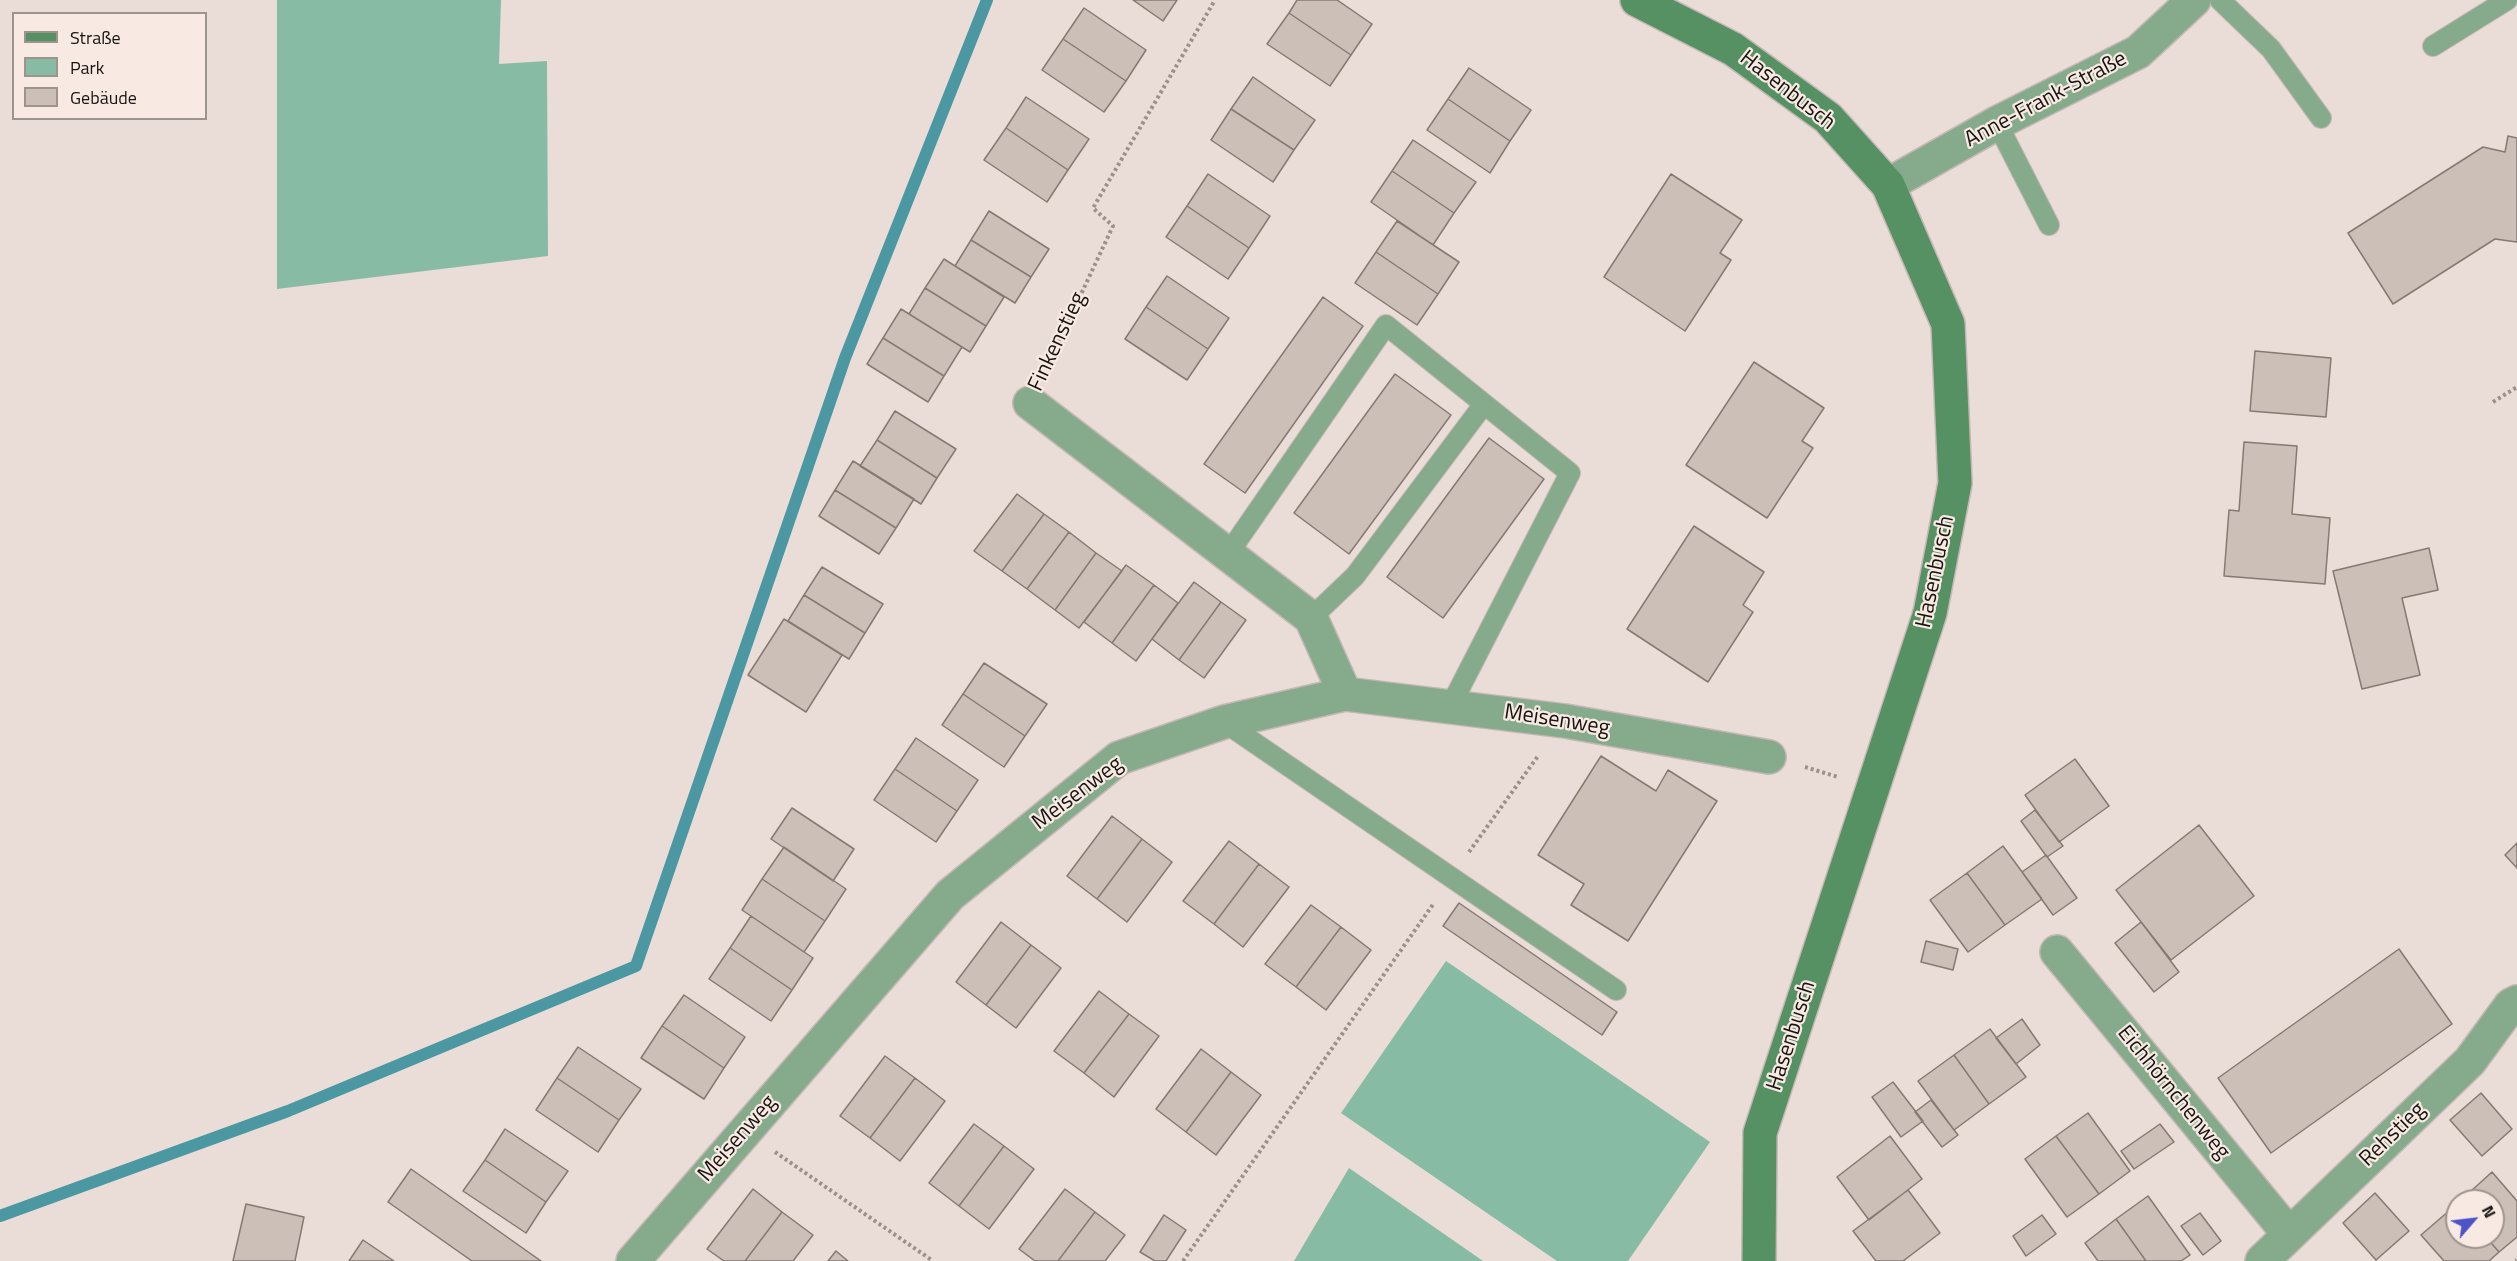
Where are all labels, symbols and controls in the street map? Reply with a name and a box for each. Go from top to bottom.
legend [12,12,207,120]
text: Straße [70,24,121,51]
street label: Hasenbusch [1734,46,1840,136]
street label: Anne-Frank-Straße [1960,46,2132,154]
text: Park [70,54,104,81]
text: Gebäude [70,84,137,111]
street label: Finkenstieg [1024,288,1092,396]
street label: Hasenbusch [1911,514,1961,630]
street label: Meisenweg [1502,700,1612,742]
street label: Meisenweg [1028,751,1128,837]
street label: Hasenbusch [1762,978,1822,1094]
street label: Eichhörnchenweg [2111,1021,2235,1165]
street label: Meisenweg [693,1090,783,1188]
street label: Rehstieg [2355,1097,2431,1173]
north arrow [2445,1189,2505,1249]
text: N [2476,1201,2502,1222]

